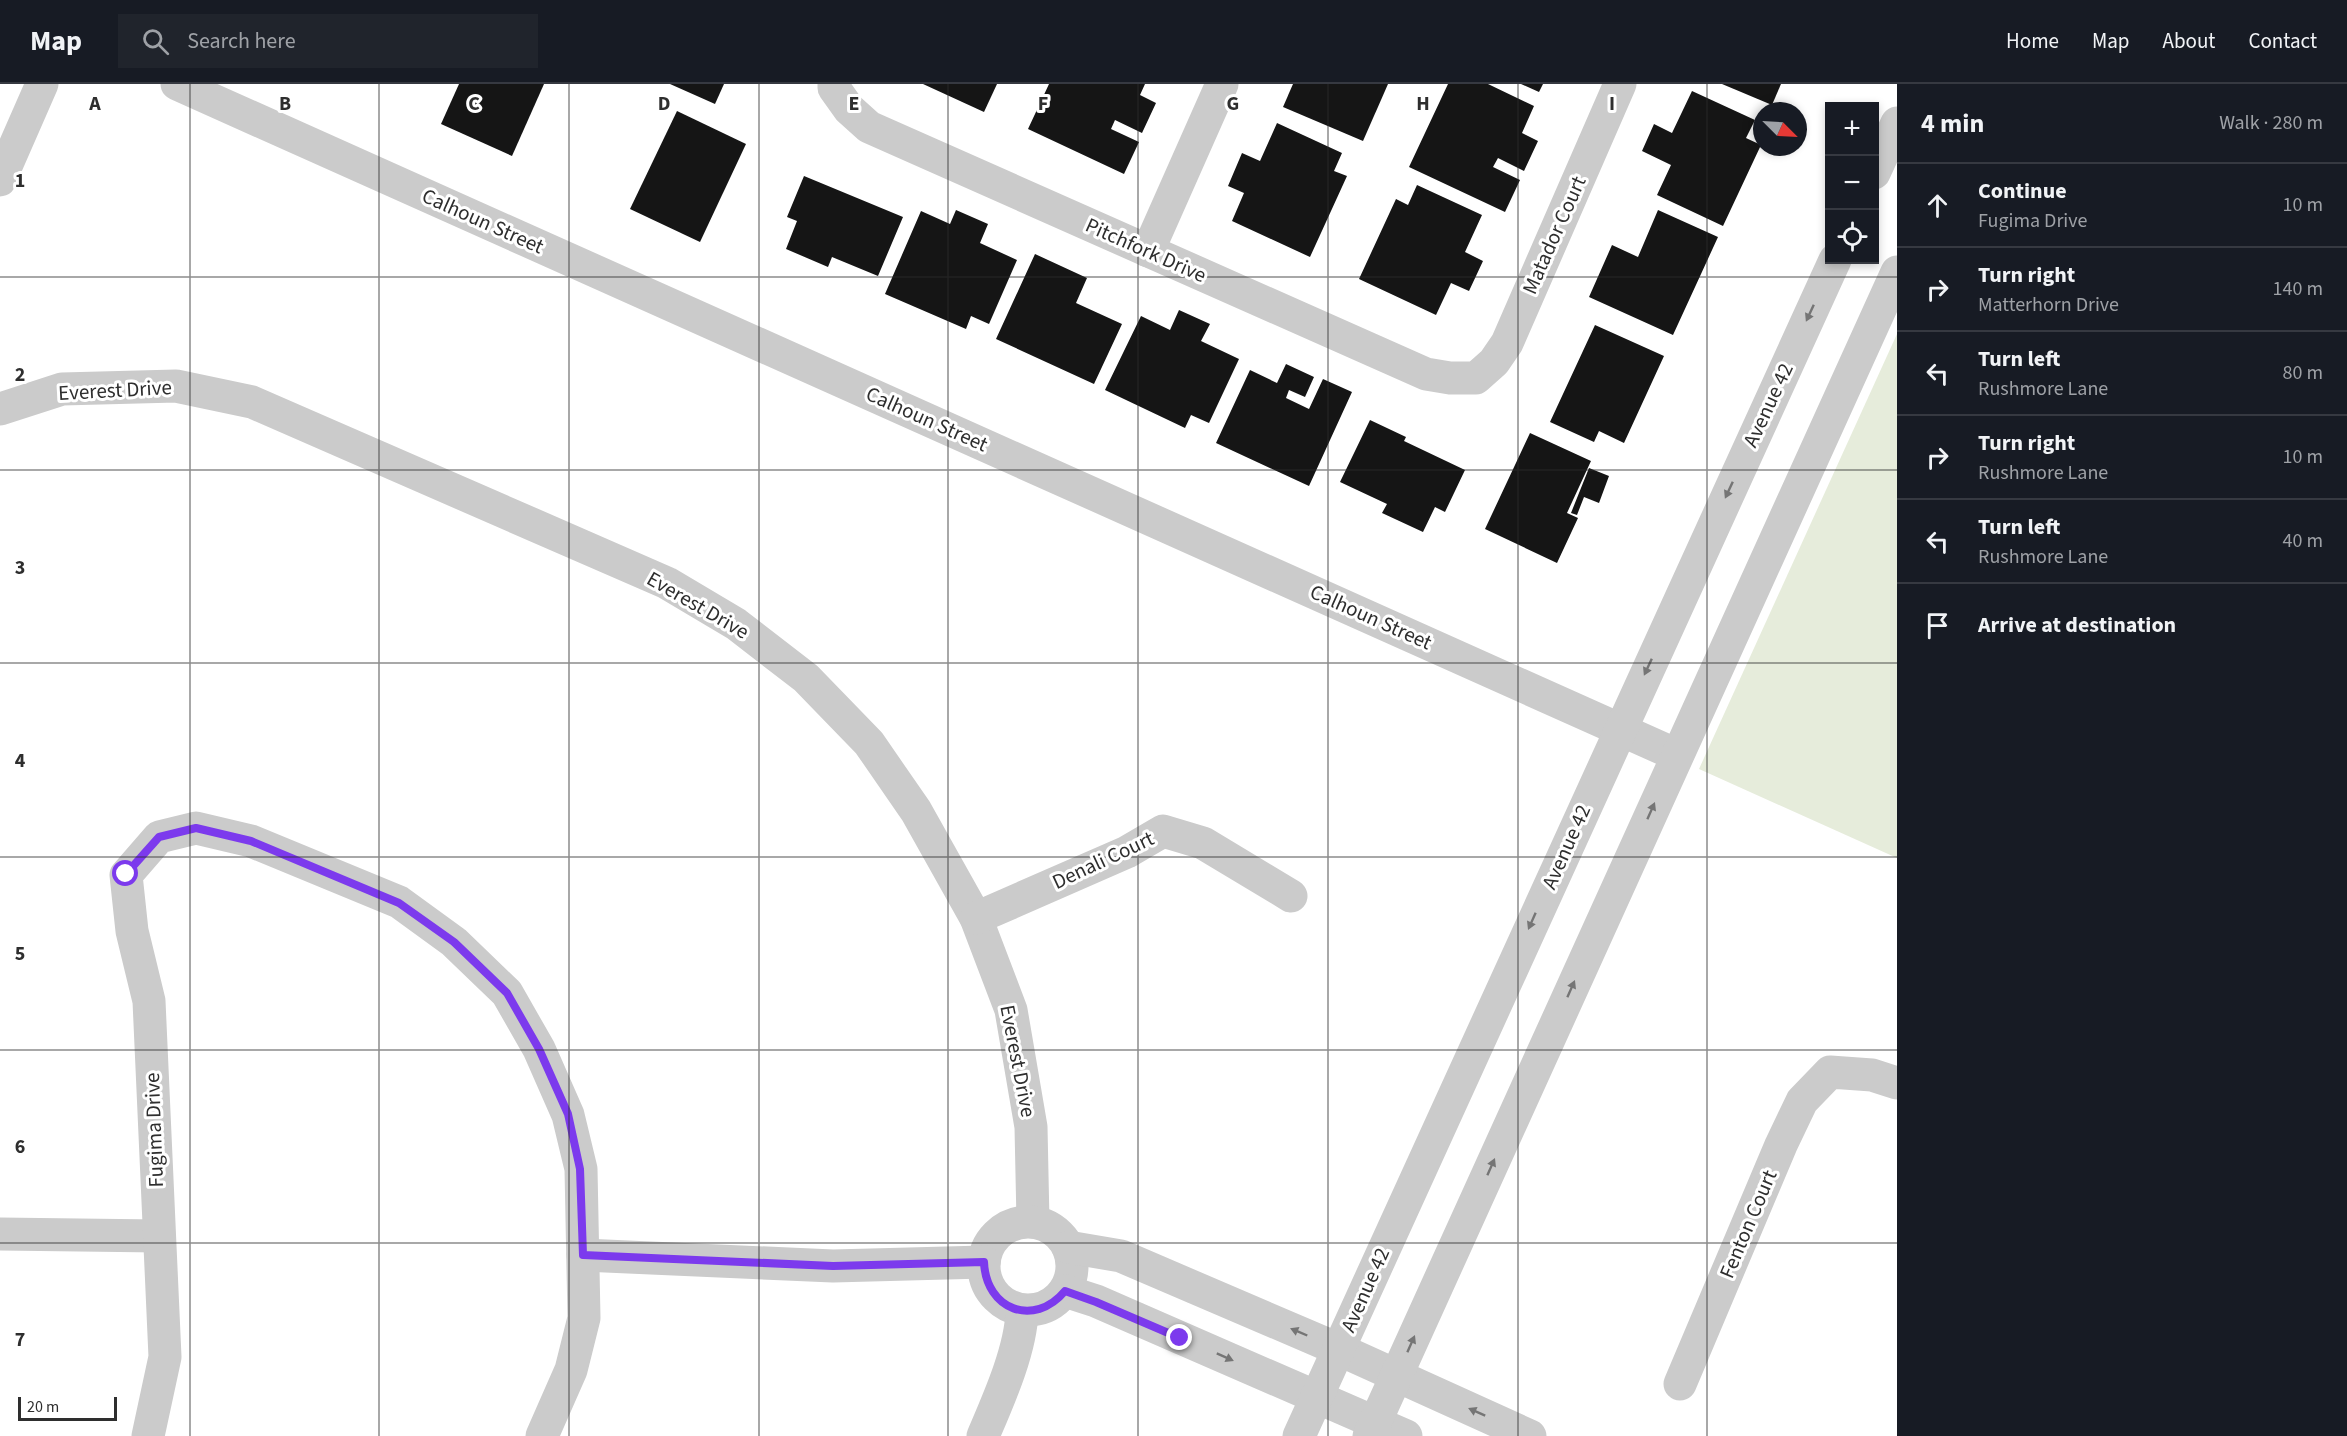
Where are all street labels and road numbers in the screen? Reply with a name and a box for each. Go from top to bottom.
street label: Matador Court [1515,171,1593,299]
street label: Calhoun Street [417,181,549,261]
street label: Pitchfork Drive [1081,210,1211,290]
street label: Avenue 42 [1735,358,1801,452]
street label: Everest Drive [57,372,173,408]
street label: Calhoun Street [861,379,993,459]
street label: Everest Drive [641,564,755,646]
street label: Calhoun Street [1305,577,1437,657]
street label: Avenue 42 [1534,800,1598,894]
street label: Denali Court [1047,823,1159,897]
street label: Everest Drive [992,1002,1044,1120]
street label: Fugima Drive [137,1072,171,1188]
street label: Fenton Court [1712,1165,1784,1283]
street label: Avenue 42 [1333,1243,1397,1337]

